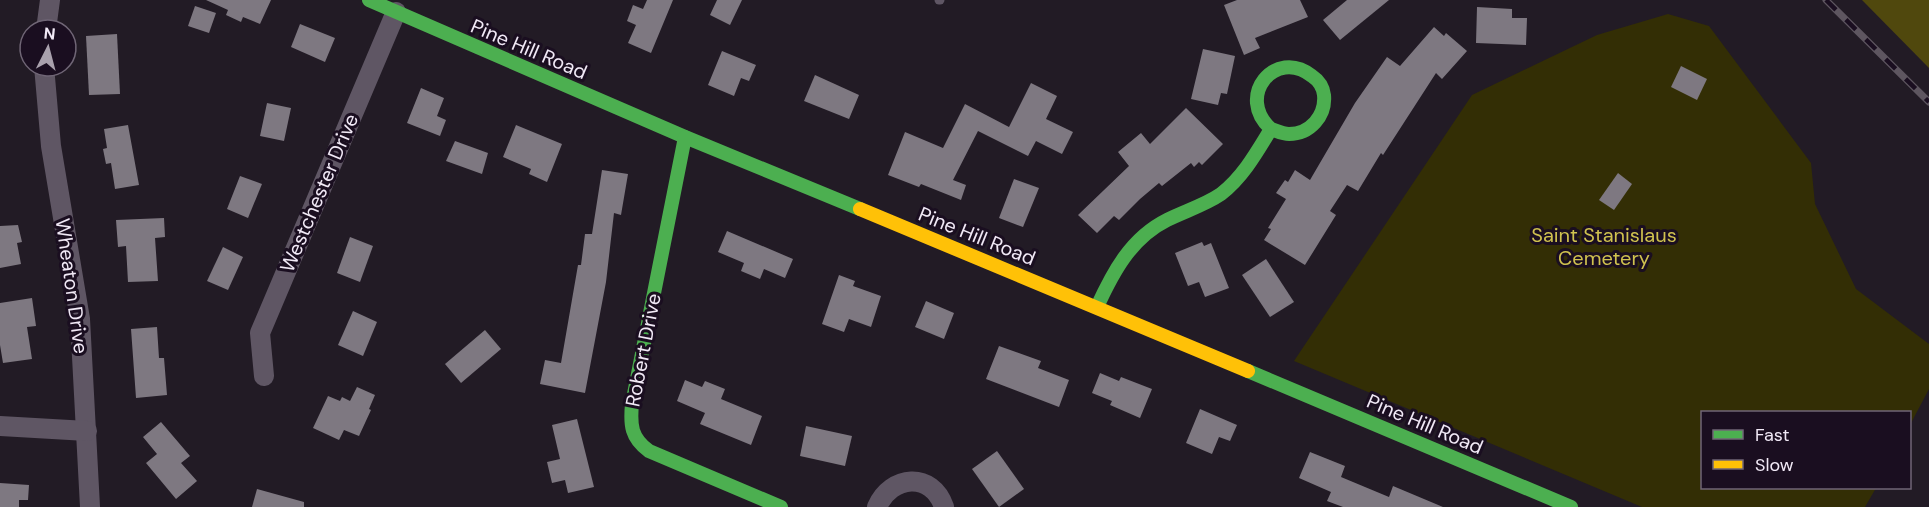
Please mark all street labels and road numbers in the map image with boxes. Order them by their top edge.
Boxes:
street label: Pine Hill Road [467,13,591,85]
street label: Westchester Drive [274,110,364,276]
street label: Pine Hill Road [915,201,1039,271]
street label: Wheaton Drive [50,217,94,355]
street label: Robert Drive [619,291,667,409]
street label: Pine Hill Road [1363,388,1487,460]

